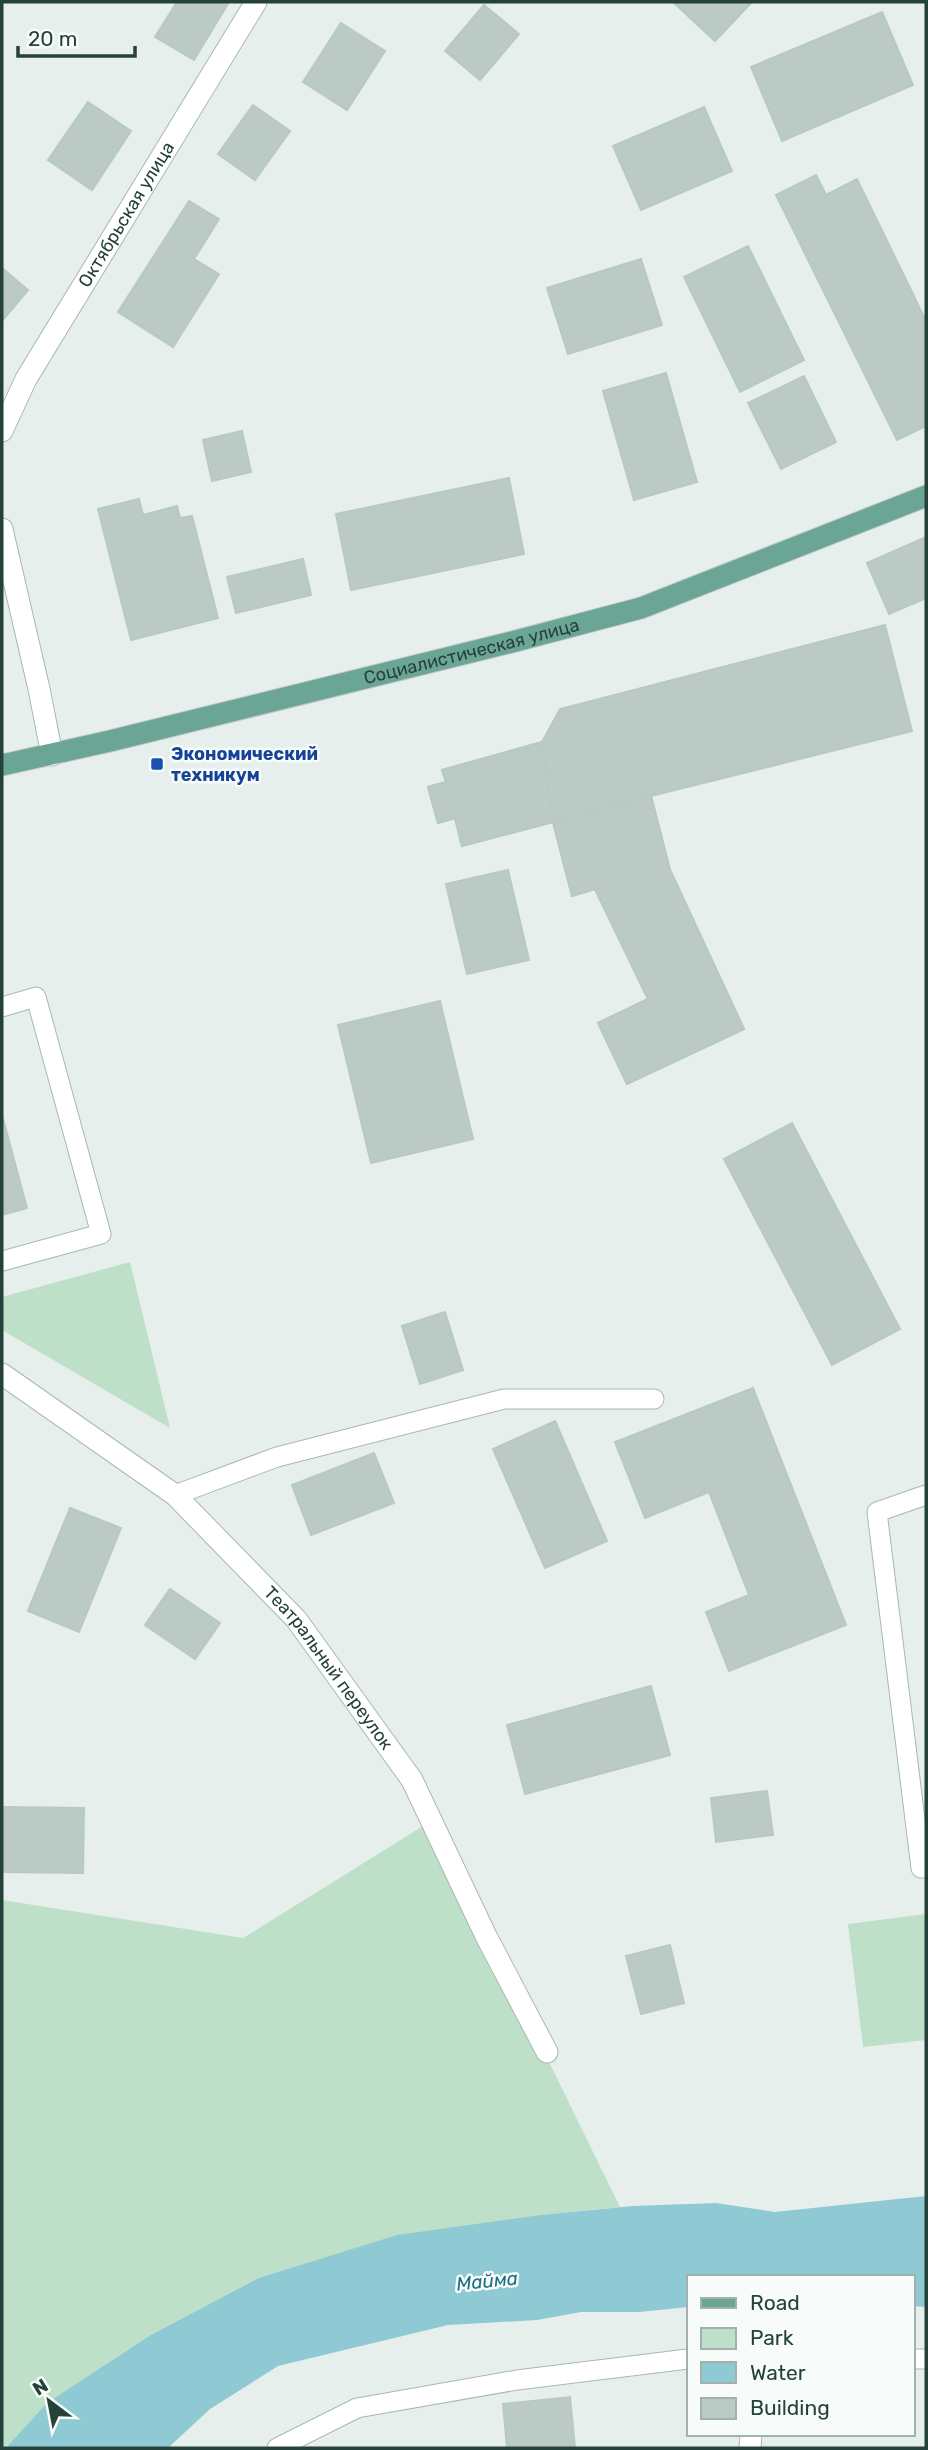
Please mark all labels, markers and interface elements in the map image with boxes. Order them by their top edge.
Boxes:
scale bar [18,14,135,58]
text: 20 m [28,26,77,51]
street label: Октябрьская улица [74,138,179,291]
street label: Социалистическая улица [361,614,582,689]
place label: Экономический техникум [171,743,318,786]
marker: Экономический техникум [149,756,165,772]
street label: Театральный переулок [259,1582,398,1754]
water label: Майма [455,2266,519,2296]
legend [687,2275,914,2436]
text: Road [750,2290,800,2315]
text: Park [750,2325,794,2350]
text: Water [750,2360,806,2385]
north arrow [14,2366,84,2436]
text: N [28,2374,52,2400]
text: Building [750,2395,830,2420]

